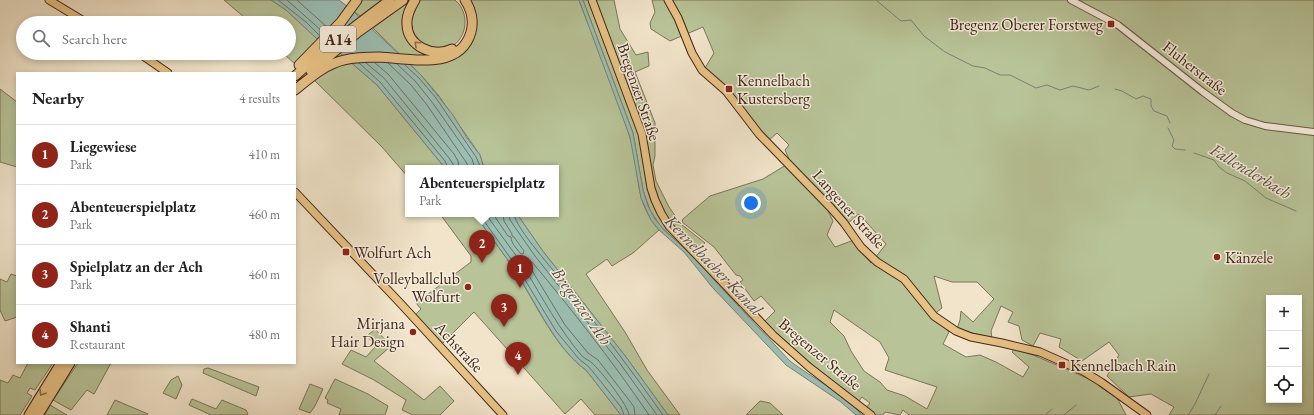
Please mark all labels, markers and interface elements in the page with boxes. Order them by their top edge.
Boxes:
place label: Bregenz Oberer Forstweg [949,14,1104,35]
search box [16,16,296,60]
marker: Bregenz Oberer Forstweg [1106,19,1116,29]
road number: A14 [320,26,356,52]
icon: search [30,27,52,49]
text: Search here [62,29,127,48]
street label: Fluherstraße [1158,36,1232,100]
street label: Bregenzer Straße [612,40,666,144]
one-way arrow [414,41,422,49]
place label: Kennelbach Kustersberg [737,70,811,109]
marker: Kennelbach Kustersberg [724,84,734,94]
text: Nearby [32,87,84,109]
text: 4 results [239,90,280,107]
text: Liegewiese [70,137,137,156]
water label: Fallenderbach [1206,138,1296,204]
text: 1 [42,146,48,163]
text: 410 m [249,146,280,163]
text: Park [70,156,92,173]
popup [405,165,559,217]
street label: Langener Straße [808,165,890,253]
text: Abenteuerspielplatz [419,173,545,192]
text: Park [419,192,441,209]
your location [741,193,761,213]
text: Abenteuerspielplatz [70,197,196,216]
text: 2 [42,206,48,223]
text: 460 m [249,206,280,223]
water label: Kennelbacher Kanal [660,209,768,321]
text: Park [70,216,92,233]
pin: 2 [469,230,495,263]
place label: Wolfurt Ach [354,242,432,263]
marker: Wolfurt Ach [341,247,351,257]
place label: Känzele [1225,247,1273,268]
marker: Känzele [1212,252,1222,262]
pin: 1 [507,255,533,288]
text: Spielplatz an der Ach [70,257,203,276]
water label: Bregenzer Ach [547,262,617,350]
text: 3 [42,266,48,283]
text: 460 m [249,266,280,283]
place label: Volleyballclub Wolfurt [373,268,460,307]
text: Park [70,276,92,293]
marker: Volleyballclub Wolfurt [463,282,473,292]
pin: 3 [491,294,517,327]
map controls [1266,295,1302,403]
button: + [1266,295,1302,331]
place label: Mirjana Hair Design [330,313,406,352]
street label: Bregenzer Straße [774,313,866,395]
street label: Achstraße [429,316,488,377]
text: Shanti [70,317,111,336]
text: 4 [42,326,48,343]
text: 480 m [249,326,280,343]
marker: Mirjana Hair Design [408,327,418,337]
button: − [1266,331,1302,367]
text: Restaurant [70,336,125,353]
pin: 4 [505,342,531,375]
place label: Kennelbach Rain [1070,355,1177,376]
marker: Kennelbach Rain [1057,360,1067,370]
button: locate [1266,367,1302,403]
one-way arrow [39,389,47,396]

